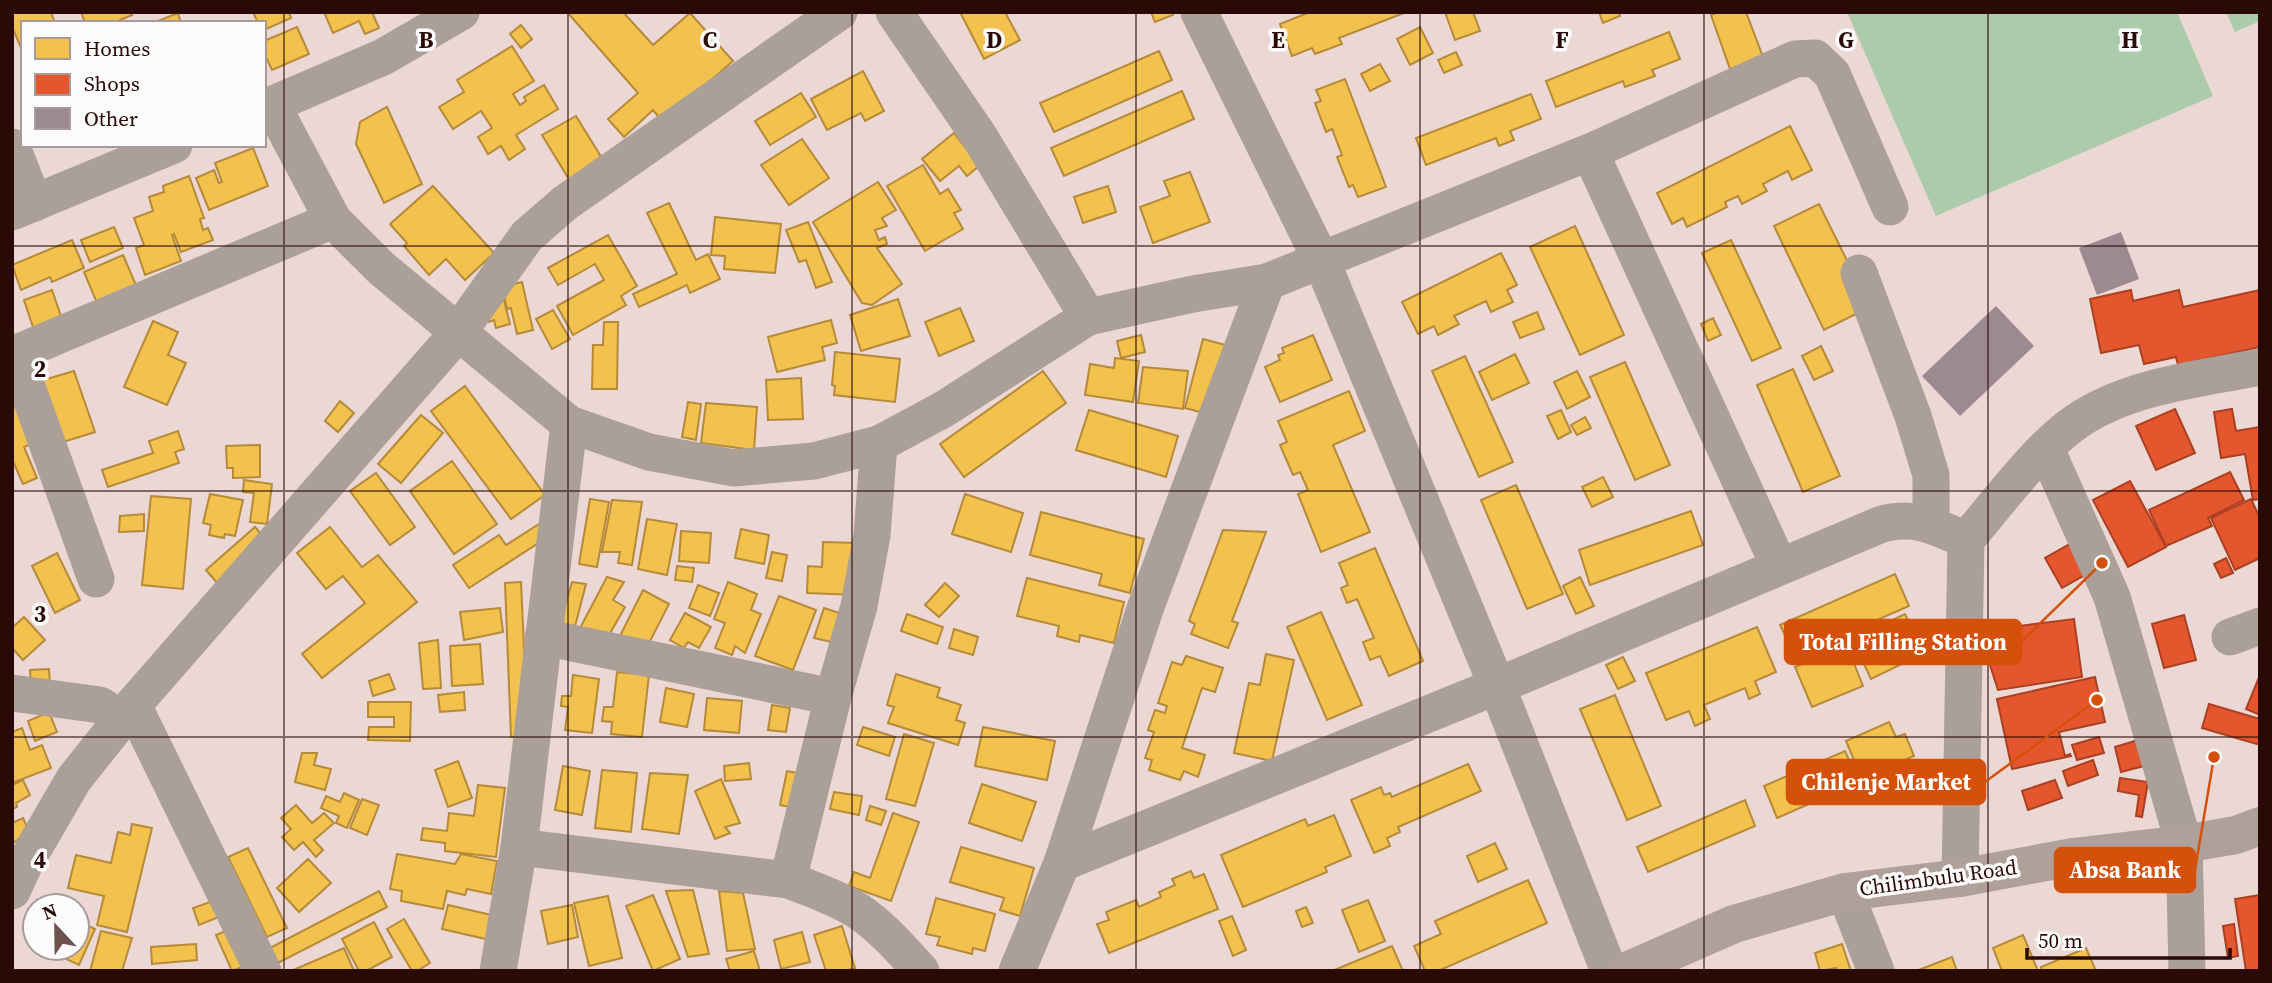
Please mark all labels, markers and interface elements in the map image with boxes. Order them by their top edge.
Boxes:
legend [21,21,266,147]
text: B [419,24,434,56]
text: C [703,24,717,56]
text: D [986,24,1002,56]
text: E [1271,24,1285,56]
text: F [1555,24,1569,56]
text: G [1838,24,1854,56]
text: H [2121,24,2139,56]
text: Homes [84,34,150,63]
text: Shops [84,69,140,98]
text: Other [84,104,138,133]
text: 2 [34,353,46,385]
text: 3 [34,598,46,630]
callout: Total Filling Station [1785,620,2021,664]
text: Total Filling Station [1799,626,2007,658]
callout: Chilenje Market [1787,760,1985,804]
text: Chilenje Market [1801,766,1971,798]
text: 4 [34,844,46,876]
callout: Absa Bank [2055,848,2195,892]
street label: Chilimbulu Road [1857,852,2019,903]
text: Absa Bank [2069,854,2181,886]
north arrow [21,892,91,962]
text: N [38,897,61,926]
scale bar [2027,916,2230,960]
text: 50 m [2038,926,2083,955]

